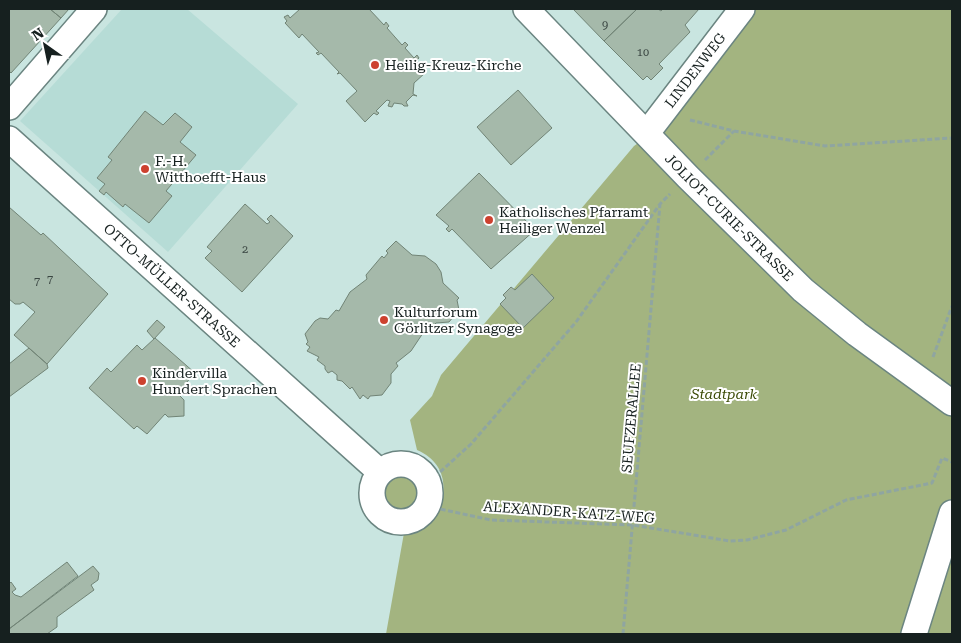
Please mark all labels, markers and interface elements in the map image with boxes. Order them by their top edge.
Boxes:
house number: 9 [602,19,608,32]
north arrow [20,20,70,70]
text: N [29,24,47,44]
street label: LINDENWEG [661,30,729,111]
house number: 10 [637,46,649,59]
place label: Heilig-Kreuz-Kirche [385,57,522,73]
marker: Heilig-Kreuz-Kirche [369,59,381,71]
street label: JOLIOT-CURIE-STRASSE [662,150,797,284]
place label: F.-H. Witthoefft-Haus [155,153,266,185]
marker: F.-H. Witthoefft-Haus [139,163,151,175]
place label: Katholisches Pfarramt Heiliger Wenzel [499,204,648,236]
marker: Katholisches Pfarramt Heiliger Wenzel [483,214,495,226]
street label: OTTO-MÜLLER-STRASSE [101,220,243,351]
house number: 2 [242,243,248,256]
house number: 7 [47,273,53,286]
house number: 7 [34,275,40,288]
place label: Kulturforum Görlitzer Synagoge [394,304,522,336]
marker: Kulturforum Görlitzer Synagoge [378,314,390,326]
street label: SEUFZERALLEE [618,363,644,473]
place label: Kindervilla Hundert Sprachen [152,365,277,397]
marker: Kindervilla Hundert Sprachen [136,375,148,387]
park label: Stadtpark [690,386,757,402]
street label: ALEXANDER-KATZ-WEG [483,498,655,526]

